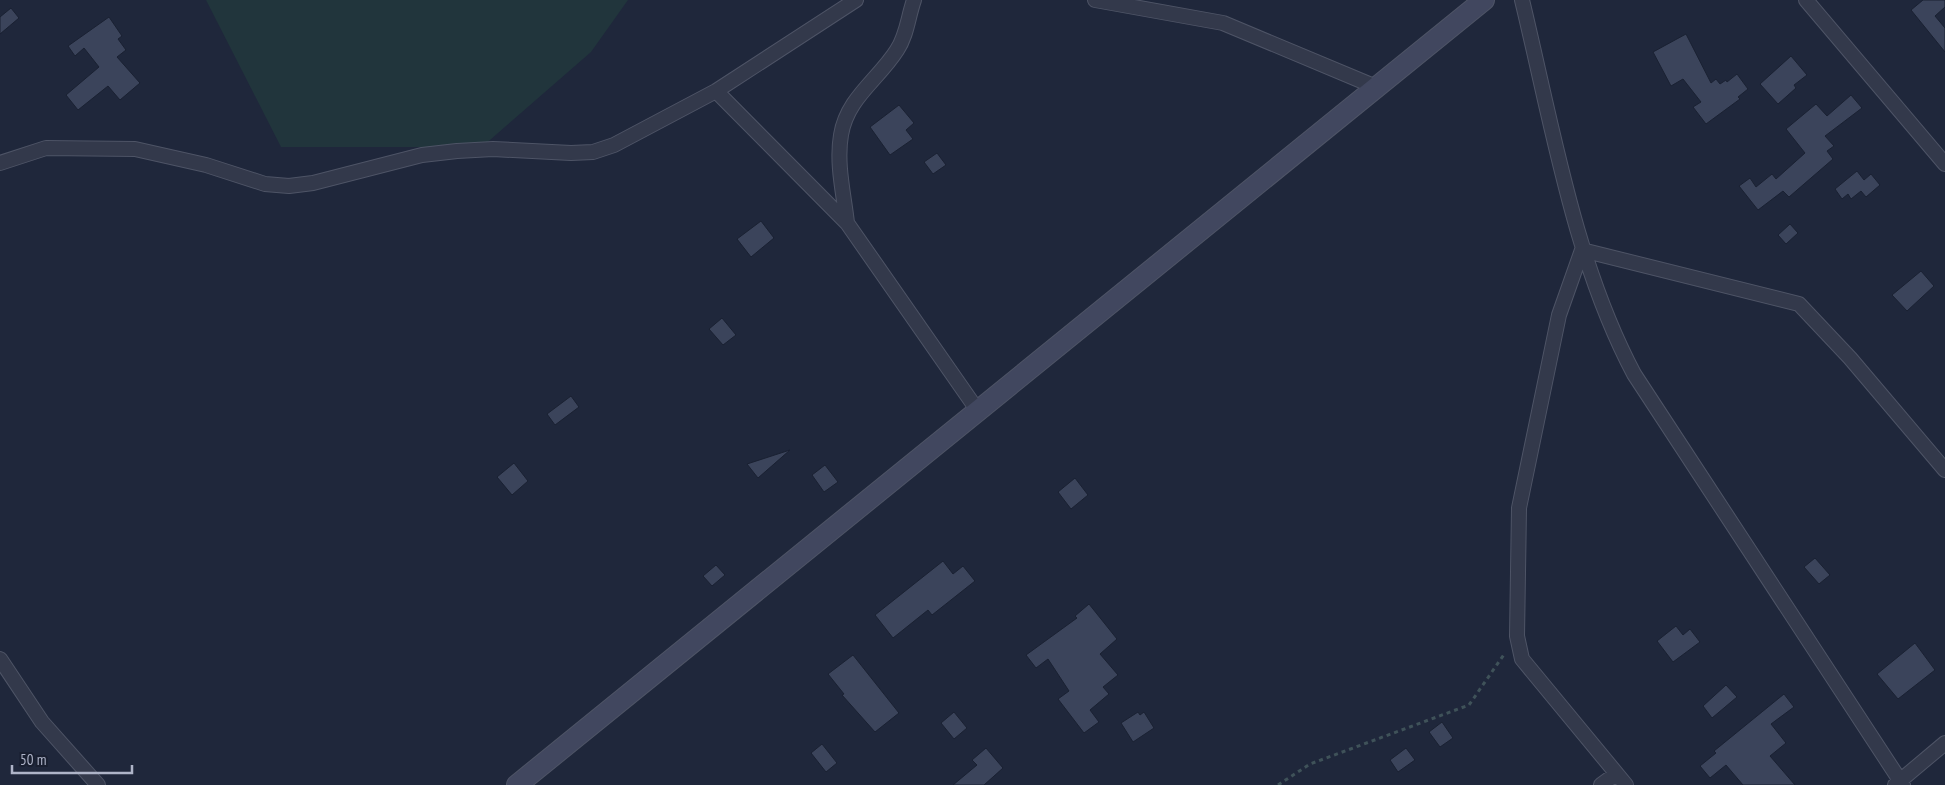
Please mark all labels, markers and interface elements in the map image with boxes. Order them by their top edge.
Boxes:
scale bar [12,742,132,774]
text: 50 m [20,750,46,769]

